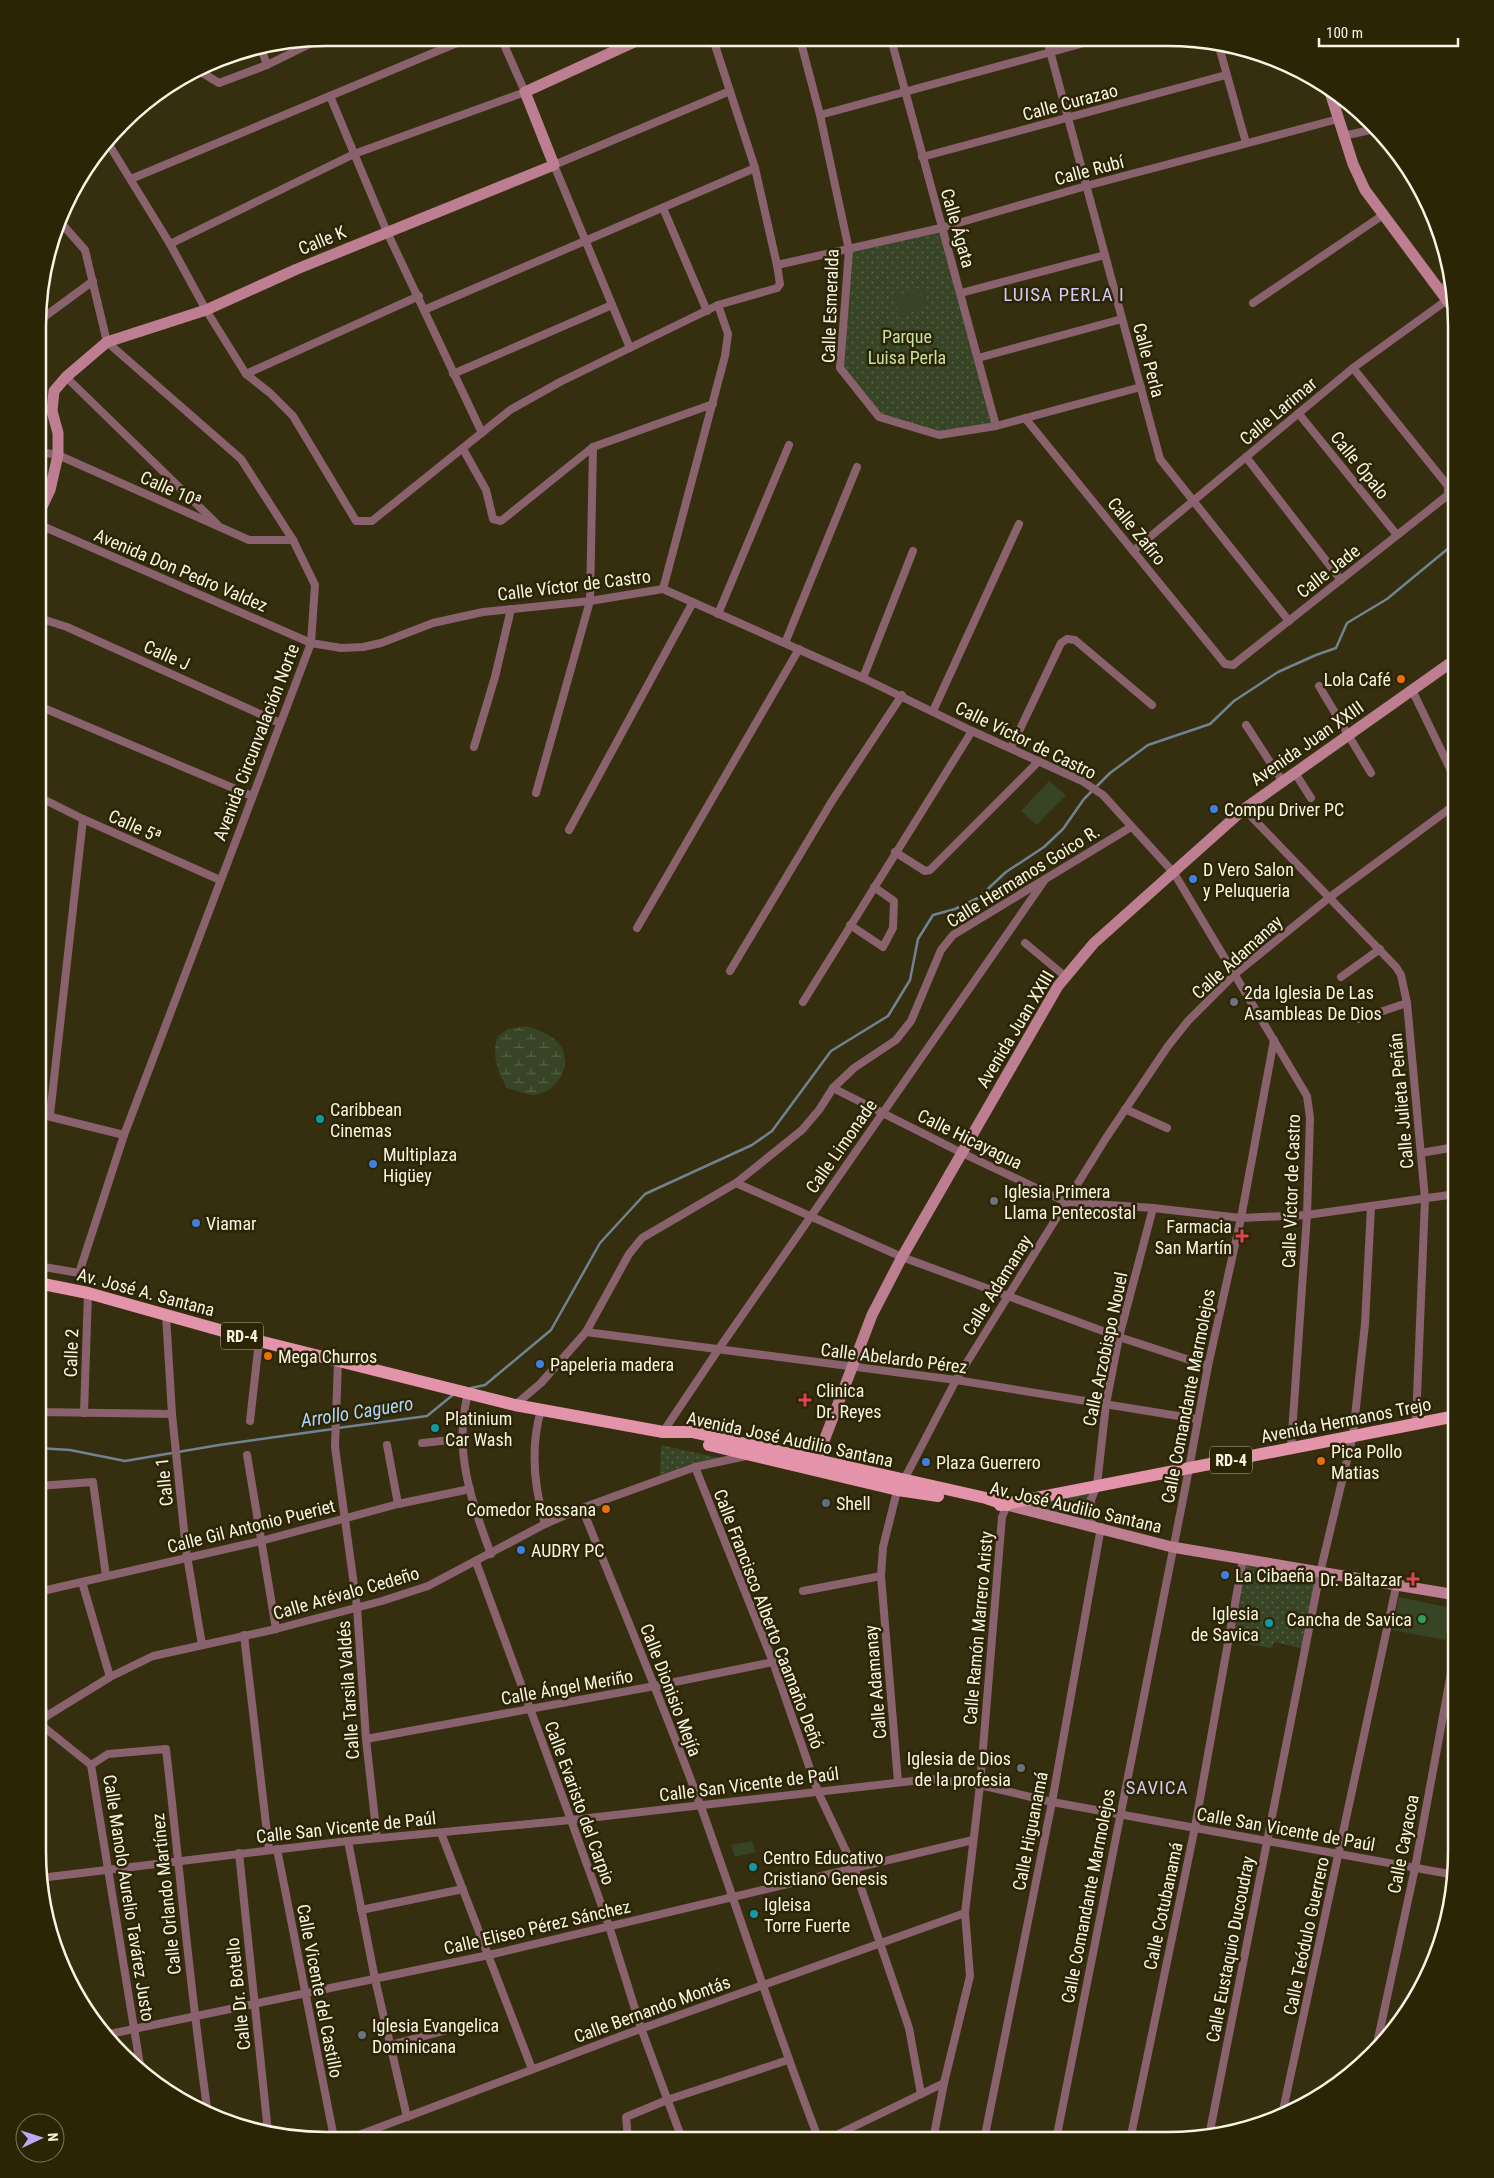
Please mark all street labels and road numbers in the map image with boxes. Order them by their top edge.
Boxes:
street label: Calle Curazao [1020,79,1120,125]
street label: Calle Rubí [1052,150,1127,189]
street label: Calle Ágata [937,186,979,270]
street label: Calle K [295,221,349,259]
street label: Calle Esmeralda [818,249,842,363]
street label: Calle Perla [1129,320,1169,400]
street label: Calle Larimar [1235,372,1321,449]
street label: Calle Ópalo [1326,427,1394,503]
street label: Calle 10ª [137,466,205,512]
street label: Calle Zafiro [1103,493,1171,569]
street label: Avenida Don Pedro Valdez [91,524,271,616]
street label: Calle Jade [1292,540,1364,602]
street label: Calle Víctor de Castro [496,565,652,605]
street label: Calle J [141,636,193,674]
street label: Avenida Circunvalación Norte [209,641,303,843]
street label: Avenida Juan XXIII [1247,696,1367,790]
street label: Calle Víctor de Castro [952,697,1100,783]
street label: Calle 5ª [105,805,165,847]
street label: Calle Hermanos Goico R. [943,820,1103,932]
street label: Calle Adamanay [1187,911,1287,1003]
street label: Avenida Juan XXIII [972,967,1058,1091]
street label: Calle Julieta Peñán [1385,1032,1417,1170]
street label: Calle Limonade [801,1095,881,1197]
street label: Calle Hicayagua [914,1105,1026,1173]
street label: Calle Víctor de Castro [1278,1114,1304,1268]
street label: Calle Adamanay [958,1230,1037,1339]
street label: Av. José A. Santana [75,1264,217,1320]
street label: Calle Arzobispo Nouel [1078,1270,1132,1428]
street label: Calle Comandante Marmolejos [1157,1287,1219,1505]
road number: RD-4 [221,1322,263,1350]
street label: Calle 2 [60,1328,82,1378]
street label: Calle Abelardo Pérez [820,1339,969,1377]
street label: Avenida Hermanos Trejo [1259,1393,1433,1447]
street label: Avenida José Audilio Santana [685,1407,895,1471]
road number: RD-4 [1210,1446,1252,1474]
street label: Calle 1 [151,1457,177,1507]
street label: Av. José Audilio Santana [988,1477,1164,1537]
street label: Calle Francisco Alberto Caamaño Deñó [710,1486,828,1752]
street label: Calle Gil Antonio Pueriet [165,1495,337,1557]
street label: Calle Ramón Marrero Aristy [959,1530,997,1726]
street label: Calle Arévalo Cedeño [271,1562,421,1624]
street label: Calle Tarsila Valdés [333,1620,363,1760]
street label: Calle Dionisio Mejía [636,1621,706,1759]
street label: Calle Adamanay [860,1624,890,1740]
street label: Calle Ángel Meriño [499,1665,635,1709]
street label: Calle Evaristo del Carpio [541,1718,619,1888]
street label: Calle San Vicente de Paúl [658,1763,840,1805]
street label: Calle Higuanamá [1008,1770,1052,1892]
street label: Calle Manolo Aurelio Tavárez Justo [99,1773,159,2023]
street label: Calle Comandante Marmolejos [1057,1787,1119,2005]
street label: Calle Cayacoa [1383,1793,1423,1895]
street label: Calle San Vicente de Paúl [1195,1803,1377,1855]
street label: Calle San Vicente de Paúl [255,1807,437,1847]
street label: Calle Orlando Martínez [147,1812,185,1976]
street label: Calle Cotubanamá [1139,1840,1187,1972]
street label: Calle Eustaquio Ducoudray [1202,1854,1258,2044]
street label: Calle Teódulo Guerrero [1279,1855,1333,2017]
street label: Calle Eliseo Pérez Sánchez [442,1895,632,1959]
street label: Calle Vicente del Castillo [293,1902,347,2080]
street label: Calle Dr. Botello [222,1937,254,2051]
street label: Calle Bernando Montás [571,1971,733,2047]

